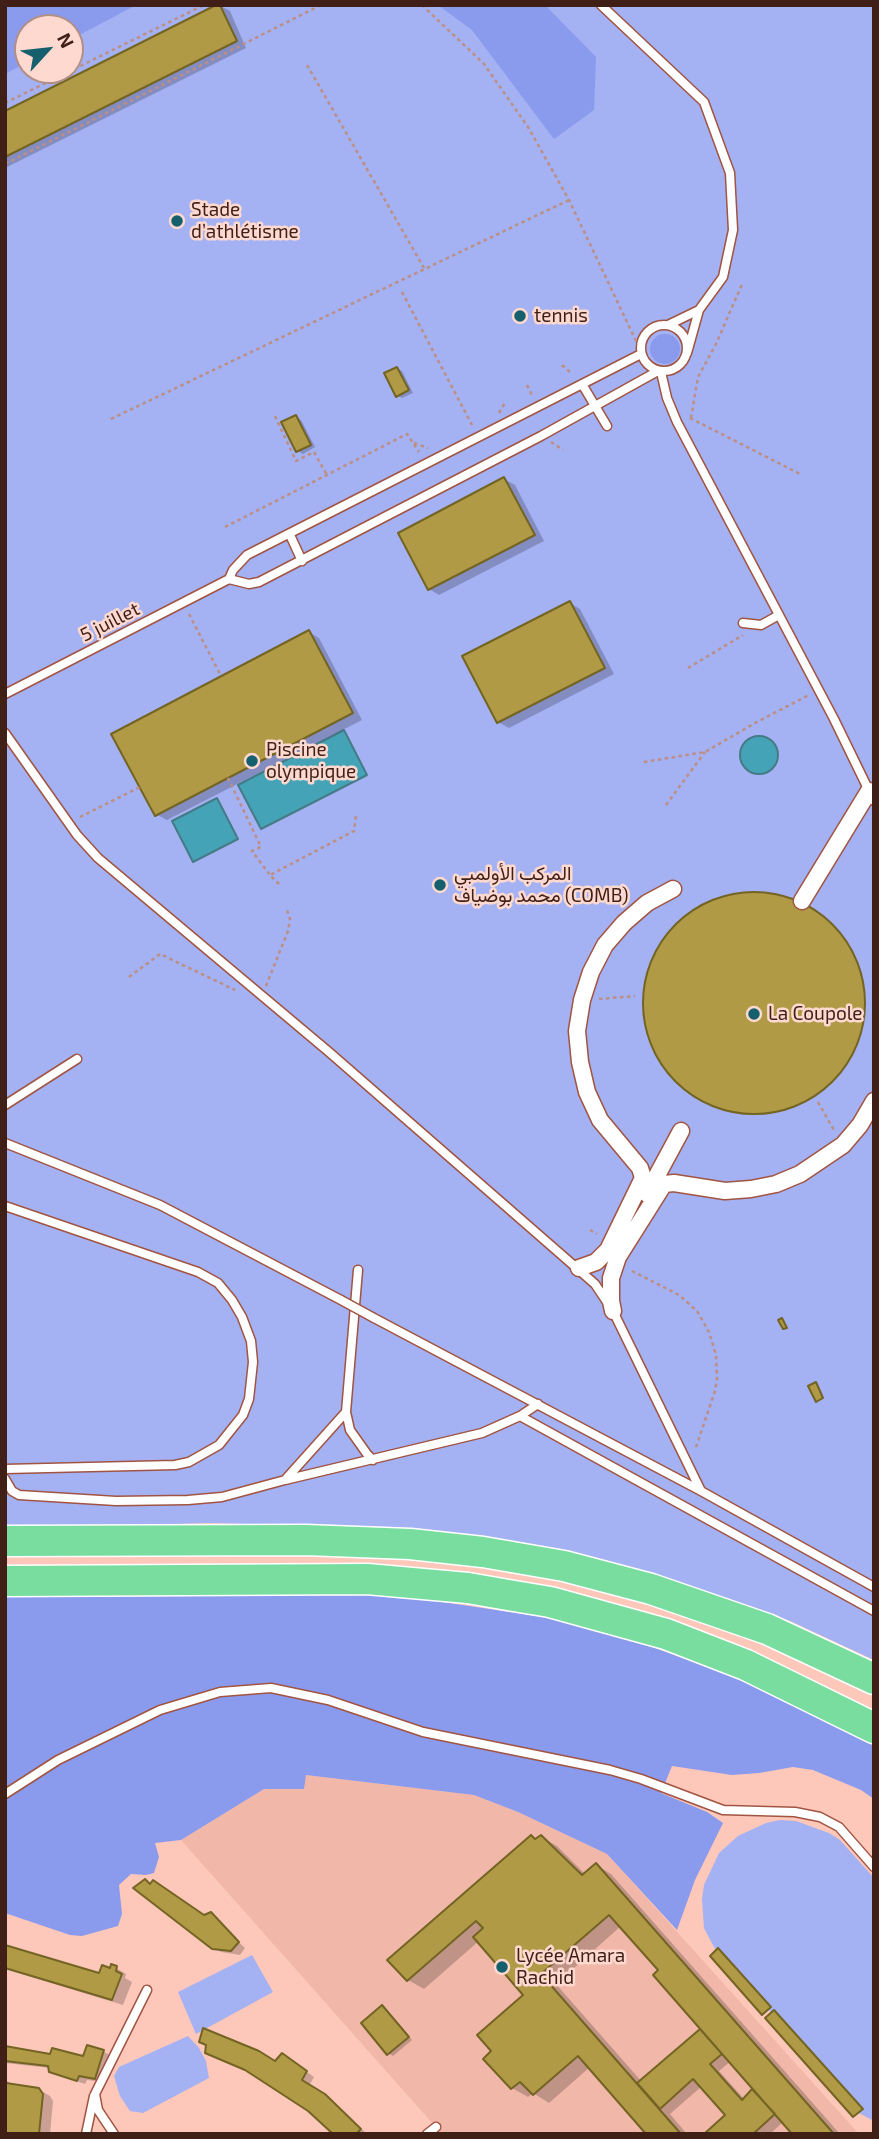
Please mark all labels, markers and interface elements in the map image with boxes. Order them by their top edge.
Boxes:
north arrow [14,14,84,84]
text: N [53,29,80,51]
place label: Stade d’athlétisme [191,199,299,243]
marker: Stade d’athlétisme [169,213,185,229]
place label: tennis [534,305,588,327]
marker: tennis [512,308,528,324]
street label: 5 juillet [77,597,143,647]
place label: Piscine olympique [266,739,356,783]
marker: Piscine olympique [244,753,260,769]
place label: المركب الأولمبي محمد بوضياف (COMB) [454,863,629,907]
marker: المركب الأولمبي محمد بوضياف (COMB) [432,877,448,893]
place label: La Coupole [768,1003,863,1025]
marker: La Coupole [746,1006,762,1022]
place label: Lycée Amara Rachid [516,1945,625,1989]
marker: Lycée Amara Rachid [494,1959,510,1975]

